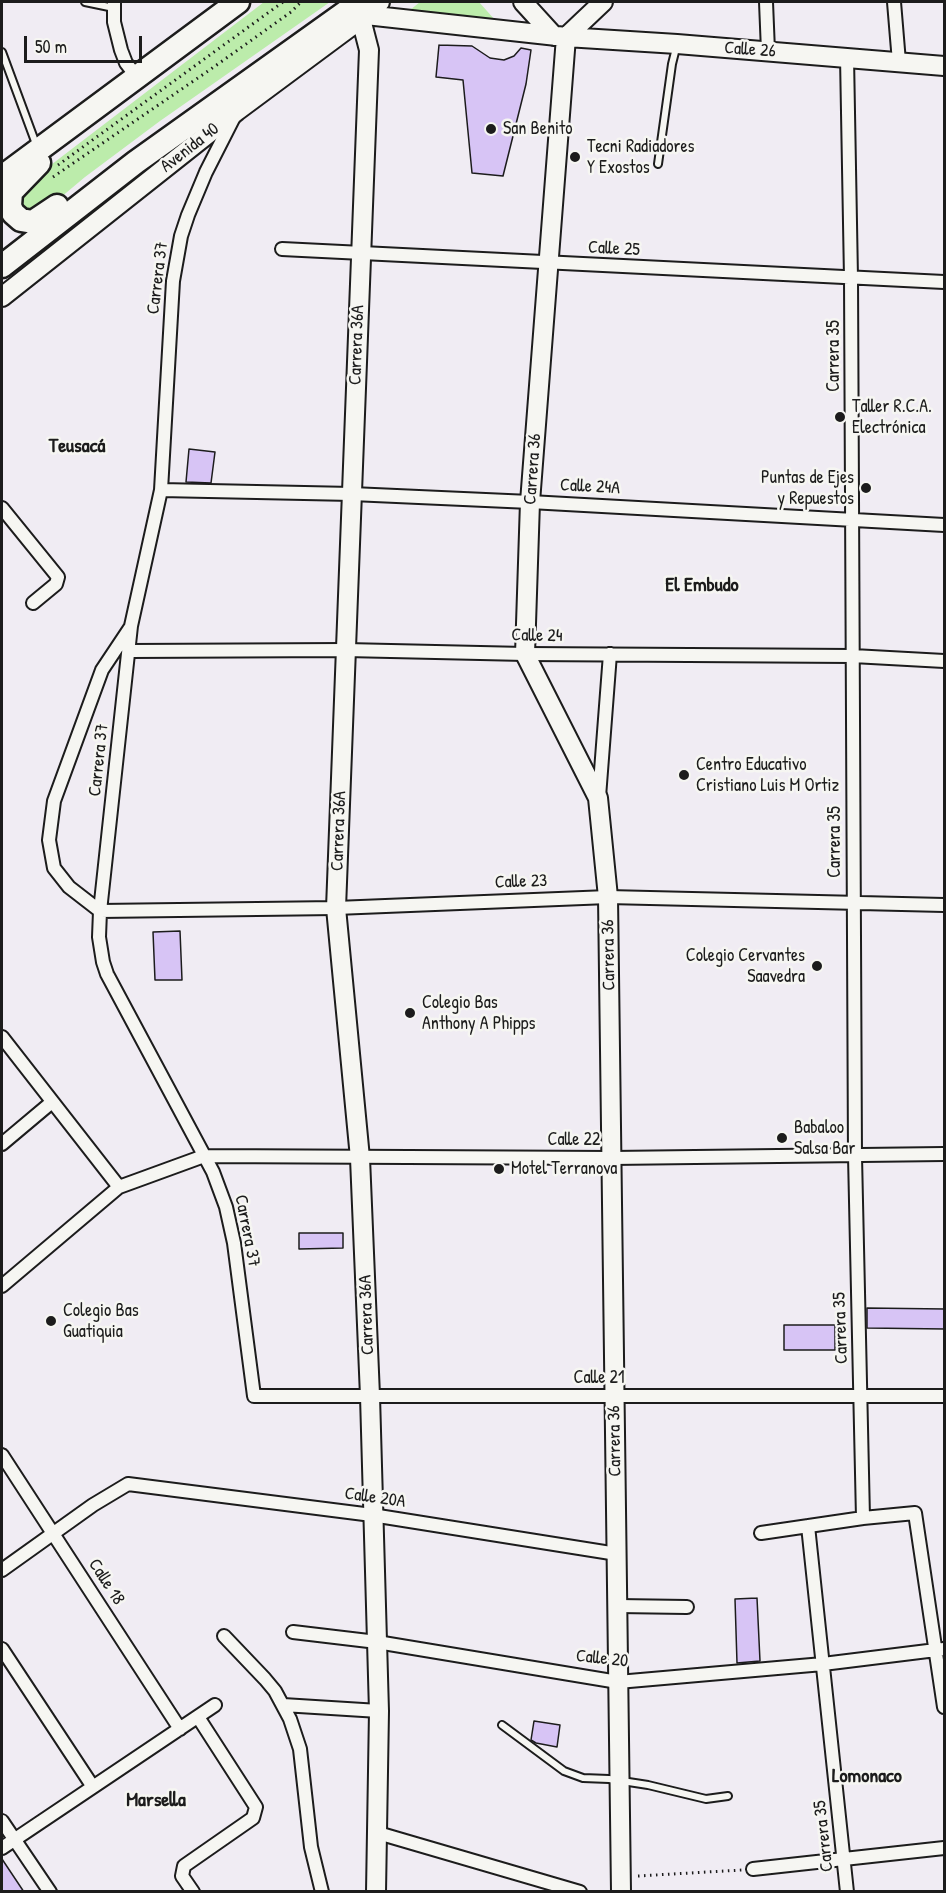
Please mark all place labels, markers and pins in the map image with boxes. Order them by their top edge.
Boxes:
place label: San Benito [503,118,572,140]
marker: San Benito [484,122,498,136]
place label: Tecni Radiadores Y Exostos [587,136,695,178]
marker: Tecni Radiadores Y Exostos [568,150,582,164]
place label: Taller R.C.A. Electrónica [852,396,932,438]
marker: Taller R.C.A. Electrónica [833,410,847,424]
place label: Puntas de Ejes y Repuestos [761,467,854,510]
marker: Puntas de Ejes y Repuestos [859,481,873,495]
place label: Centro Educativo Cristiano Luis M Ortiz [696,754,839,796]
marker: Centro Educativo Cristiano Luis M Ortiz [677,768,691,782]
place label: Colegio Cervantes Saavedra [686,945,805,988]
marker: Colegio Cervantes Saavedra [810,959,824,973]
place label: Colegio Bas Anthony A Phipps [422,992,535,1034]
marker: Colegio Bas Anthony A Phipps [403,1006,417,1020]
place label: Babaloo Salsa Bar [794,1117,855,1160]
marker: Babaloo Salsa Bar [775,1131,789,1145]
place label: Motel Terranova [511,1158,617,1180]
marker: Motel Terranova [492,1162,506,1176]
place label: Colegio Bas Guatiquia [63,1300,139,1342]
marker: Colegio Bas Guatiquia [44,1314,58,1328]

